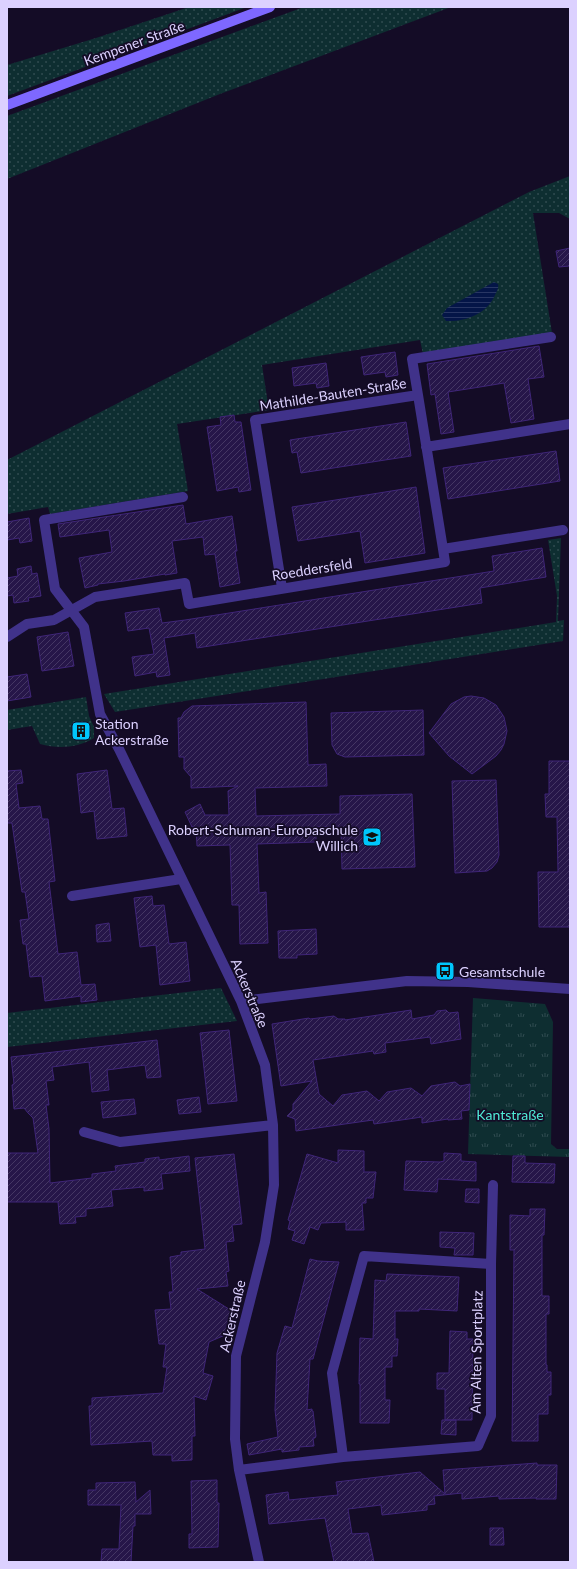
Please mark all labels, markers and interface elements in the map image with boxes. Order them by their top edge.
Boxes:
street label: Kempener Straße [81,17,187,69]
street label: Mathilde-Bauten-Straße [258,374,408,414]
street label: Roeddersfeld [271,554,353,584]
place label: Station Ackerstraße [95,715,169,748]
building icon: Station Ackerstraße [70,720,92,742]
place label: Robert-Schuman-Europaschule Willich [168,821,358,854]
school or university icon: Robert-Schuman-Europaschule Willich [361,826,383,848]
street label: Ackerstraße [228,956,272,1030]
bus stop icon: Gesamtschule [434,960,456,982]
place label: Gesamtschule [459,963,545,980]
park label: Kantstraße [476,1106,544,1123]
street label: Ackerstraße [215,1278,249,1354]
street label: Am Alten Sportplatz [466,1290,486,1414]

